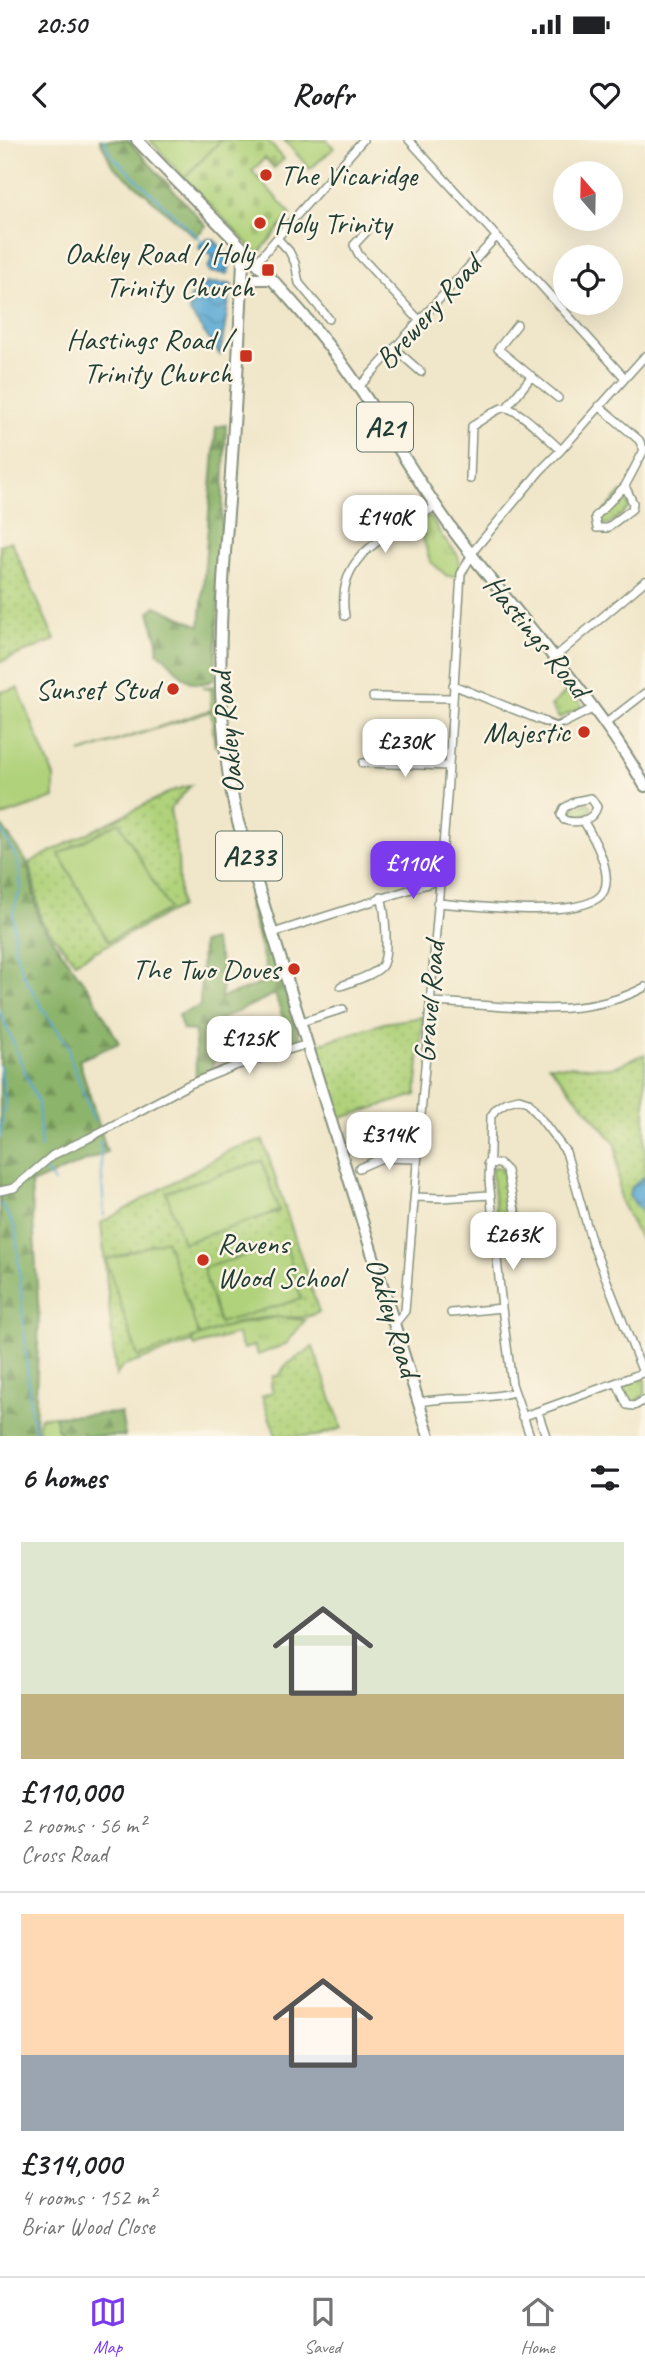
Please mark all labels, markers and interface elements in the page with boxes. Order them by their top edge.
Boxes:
text: 20:50 [35,8,87,41]
text: Roofr [292,74,353,115]
icon: back [21,76,59,114]
icon: heart [586,76,624,114]
place label: The Vicaridge [280,156,419,194]
north arrow [553,161,623,231]
map controls [553,161,623,315]
marker: The Vicaridge [258,167,274,183]
place label: Holy Trinity [274,204,394,242]
marker: Holy Trinity [252,215,268,231]
place label: Oakley Road / Holy Trinity Church [64,234,256,306]
street label: Brewery Road [367,244,492,377]
button: locate [553,245,623,315]
marker: Oakley Road / Holy Trinity Church [260,262,276,278]
place label: Hastings Road / Trinity Church [66,320,238,392]
marker: Hastings Road / Trinity Church [238,348,254,364]
road number: A21 [357,402,413,452]
pin: £140K [336,496,434,555]
text: £140K [358,503,412,532]
street label: Hastings Road [475,566,601,709]
street label: Oakley Road [201,666,252,796]
place label: Sunset Stud [35,670,163,708]
marker: Sunset Stud [165,681,181,697]
place label: Majestic [483,713,571,751]
pin: £230K [356,720,454,779]
marker: Majestic [576,724,592,740]
text: £230K [378,727,432,756]
road number: A233 [216,832,282,880]
pin: £110K [364,842,462,901]
text: £110K [386,849,440,878]
street label: Gravel Road [405,936,454,1064]
place label: The Two Doves [132,950,283,988]
marker: The Two Doves [286,961,302,977]
pin: £125K [200,1016,298,1076]
text: £125K [223,1024,275,1053]
pin: £314K [340,1112,438,1172]
text: £314K [362,1120,416,1149]
pin: £263K [464,1212,562,1272]
text: £263K [486,1220,540,1249]
place label: Ravens Wood School [217,1224,349,1296]
marker: Ravens Wood School [195,1252,211,1268]
street label: Oakley Road [357,1253,430,1385]
text: 6 homes [21,1459,106,1497]
icon: filters [586,1459,624,1497]
icon: home [260,1588,386,1714]
text: £110,000 [21,1773,121,1811]
text: 2 rooms · 56 m² [21,1811,145,1840]
text: Cross Road [21,1840,108,1869]
icon: home [260,1960,386,2086]
text: £314,000 [21,2145,121,2183]
text: 4 rooms · 152 m² [21,2183,156,2212]
text: Briar Wood Close [21,2212,155,2241]
tab: Map [89,2293,127,2359]
tab: Saved [304,2293,342,2359]
tab: Home [519,2293,557,2359]

